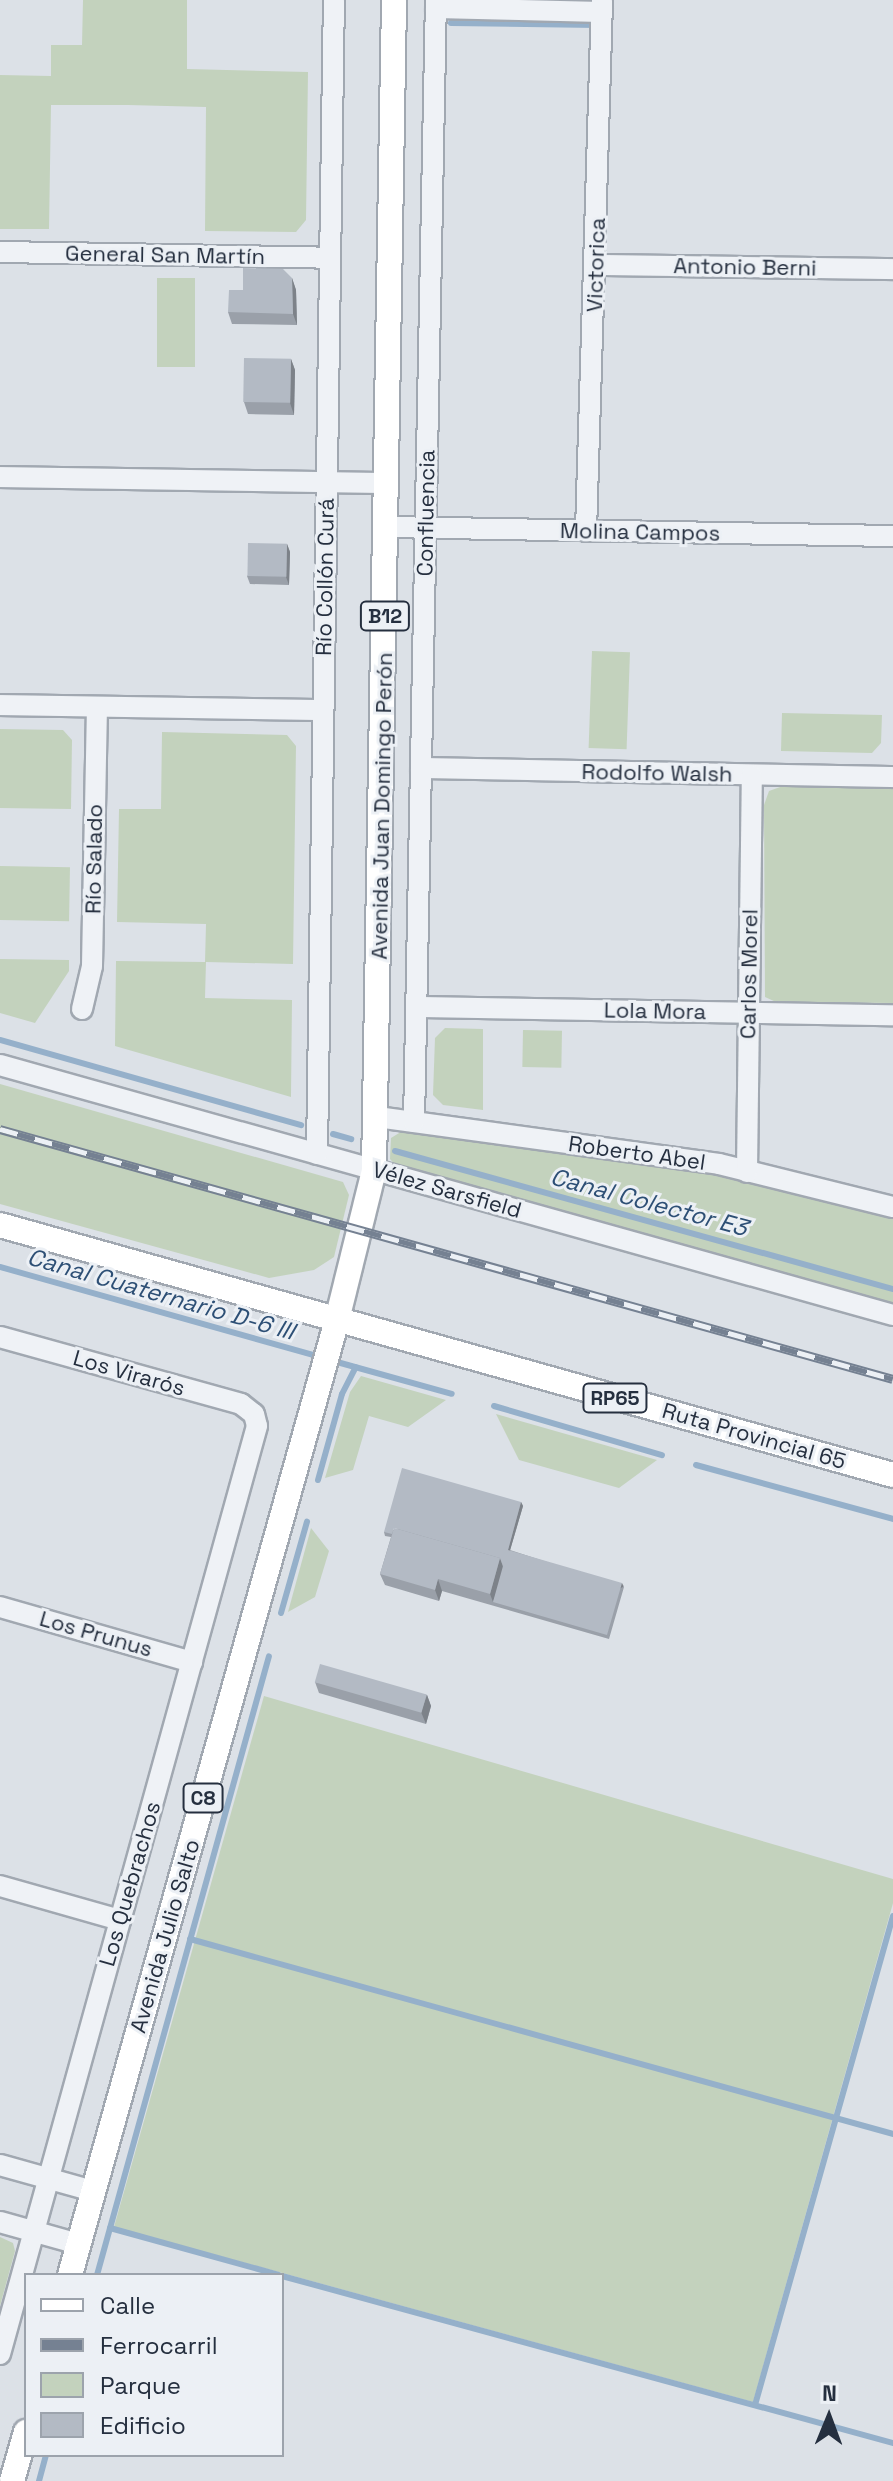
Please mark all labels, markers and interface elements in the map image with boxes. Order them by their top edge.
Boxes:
street label: Victorica [581,217,611,313]
street label: General San Martín [65,240,265,270]
street label: Antonio Berni [673,253,817,281]
street label: Confluencia [412,449,440,577]
street label: Río Collón Curá [310,498,340,656]
street label: Molina Campos [560,517,720,547]
road number: B12 [359,600,411,632]
street label: Avenida Juan Domingo Perón [366,652,398,960]
street label: Rodolfo Walsh [581,758,733,788]
street label: Río Salado [80,804,108,914]
street label: Carlos Morel [735,909,763,1039]
street label: Lola Mora [604,997,706,1025]
street label: Roberto Abel [567,1130,707,1176]
street label: Vélez Sarsfield [369,1156,525,1224]
water label: Canal Colector E3 [547,1162,751,1242]
water label: Canal Cuaternario D-6 III [24,1242,298,1346]
street label: Los Virarós [70,1344,188,1402]
road number: RP65 [581,1382,649,1414]
street label: Ruta Provincial 65 [659,1397,849,1475]
street label: Los Prunus [37,1605,155,1663]
road number: C8 [181,1782,225,1814]
street label: Los Quebrachos [94,1799,166,1969]
street label: Avenida Julio Salto [125,1836,205,2036]
legend [24,2273,284,2457]
text: Calle [100,2290,155,2321]
text: Ferrocarril [100,2330,218,2361]
text: Parque [100,2370,181,2401]
north arrow [789,2377,869,2457]
text: N [822,2379,837,2407]
text: Edificio [100,2410,186,2441]

